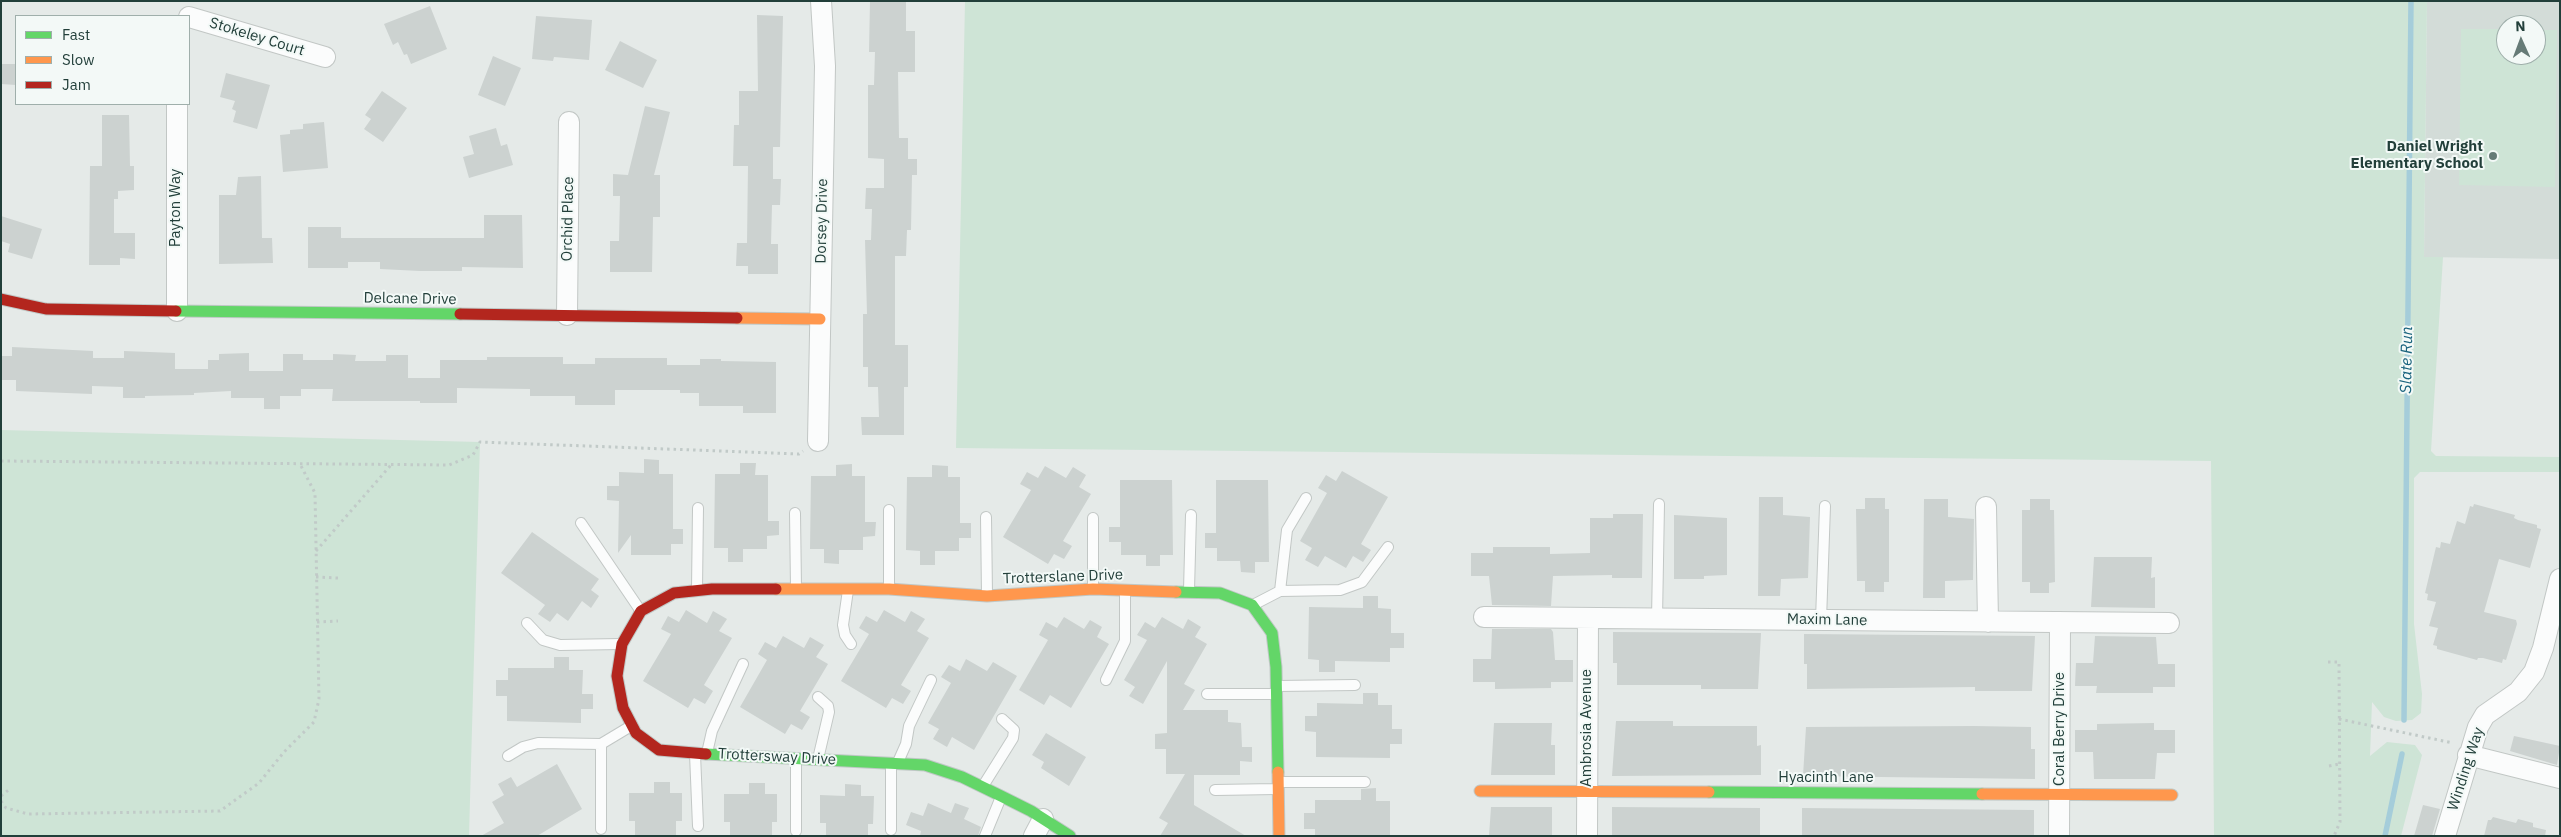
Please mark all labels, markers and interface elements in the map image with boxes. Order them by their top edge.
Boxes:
street label: Stokeley Court [207,14,307,60]
legend [15,15,190,105]
north arrow [2496,15,2546,65]
text: N [2515,17,2526,35]
text: Fast [62,25,90,44]
text: Slow [62,50,95,69]
text: Jam [62,75,91,94]
place label: Daniel Wright Elementary School [2351,138,2483,173]
marker: Daniel Wright Elementary School [2487,150,2499,162]
street label: Payton Way [167,169,185,247]
street label: Orchid Place [558,176,578,262]
street label: Dorsey Drive [812,178,832,264]
street label: Delcane Drive [363,289,457,309]
water label: Slate Run [2397,326,2417,394]
street label: Trotterslane Drive [1003,566,1123,588]
street label: Maxim Lane [1787,610,1867,630]
street label: Ambrosia Avenue [1578,669,1596,787]
street label: Coral Berry Drive [2051,672,2069,786]
street label: Winding Way [2444,725,2488,813]
street label: Trottersway Drive [718,745,836,769]
street label: Hyacinth Lane [1778,769,1874,787]

